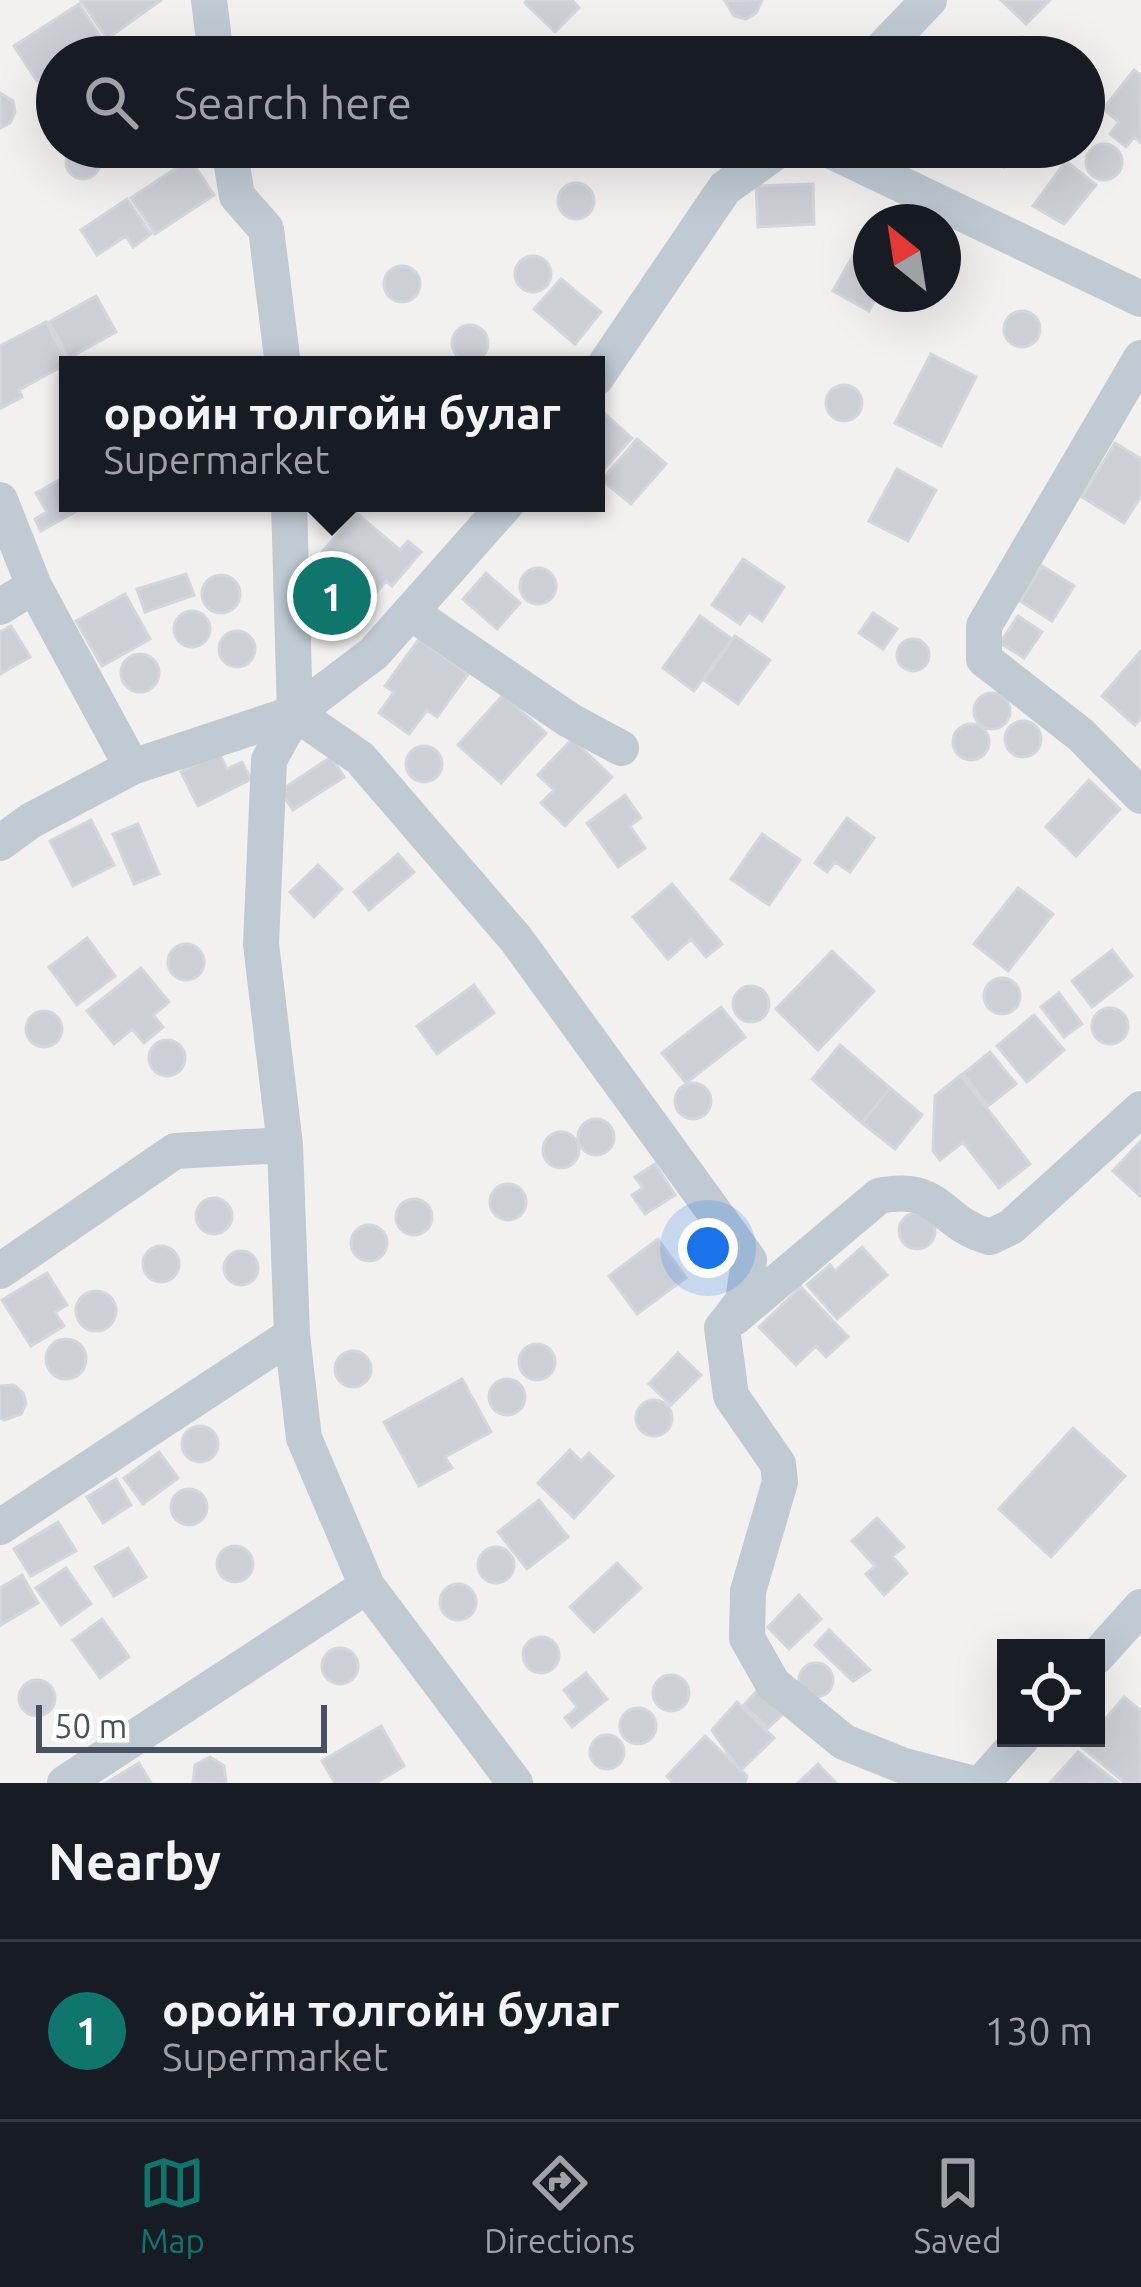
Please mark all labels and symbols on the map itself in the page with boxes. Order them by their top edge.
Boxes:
north arrow [853,204,961,312]
pin: 1 [293,551,371,641]
your location [678,1218,738,1278]
scale bar [36,1699,327,1752]

